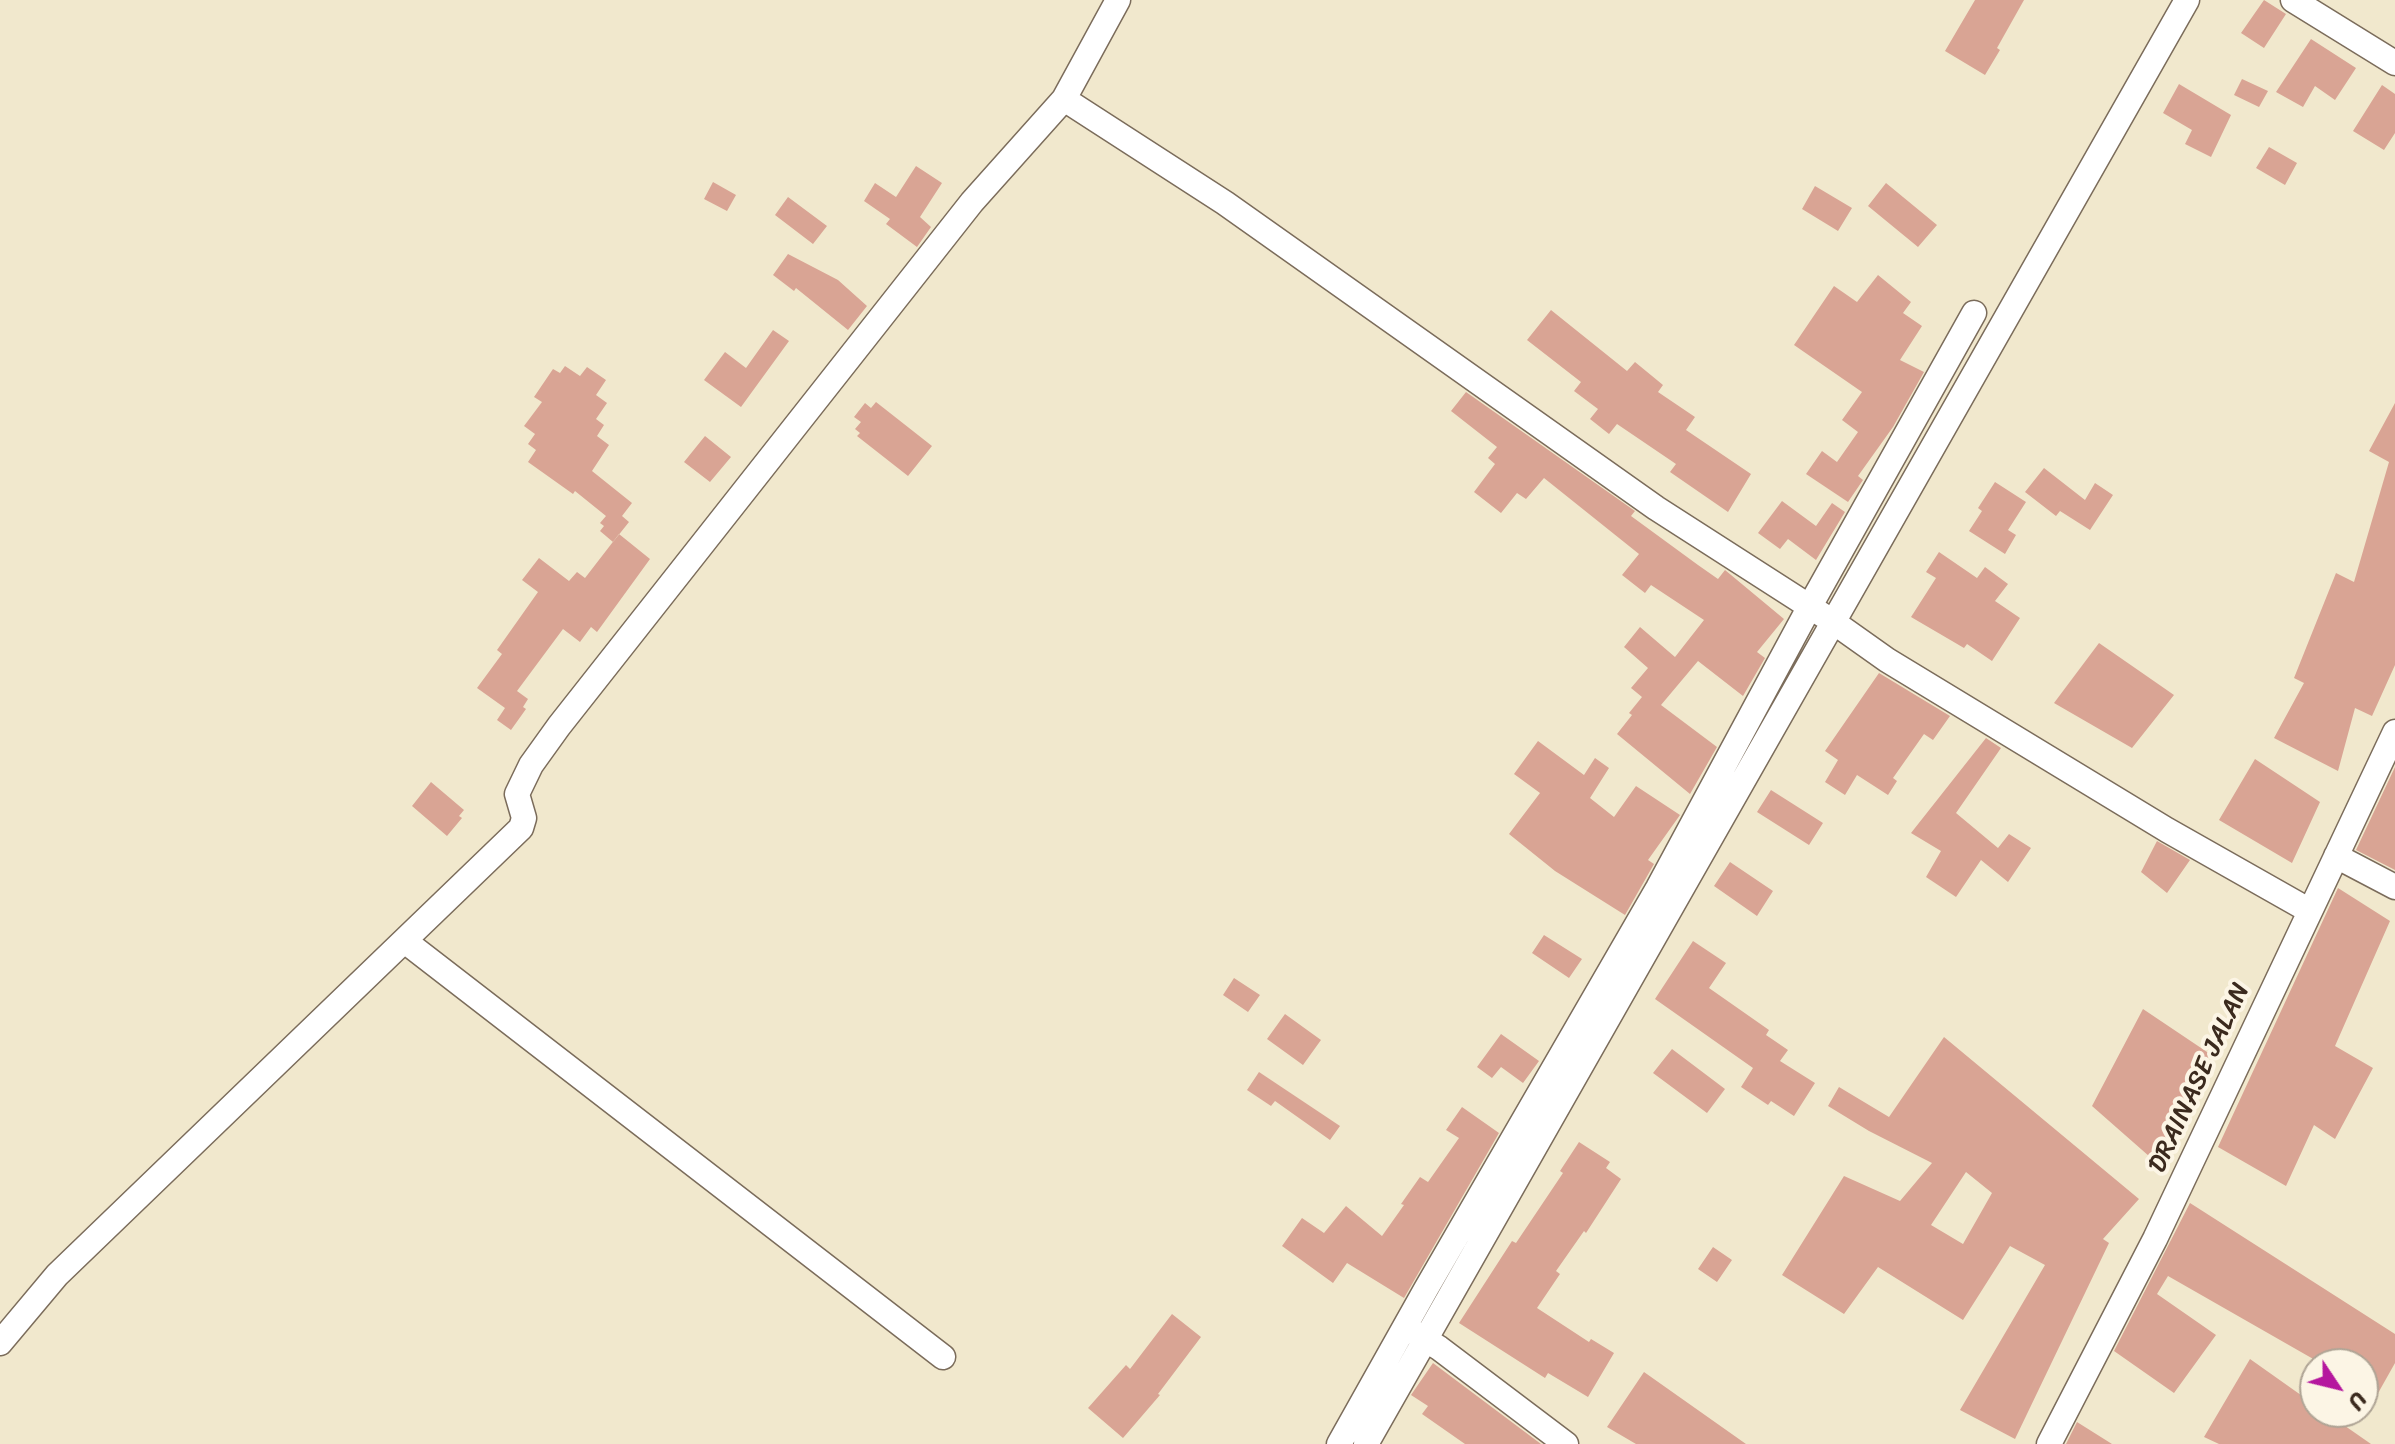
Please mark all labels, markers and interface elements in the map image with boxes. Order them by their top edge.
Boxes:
street label: DRAINASE JALAN [2142,978,2258,1178]
north arrow [2299,1348,2379,1428]
text: U [2337,1384,2378,1418]

